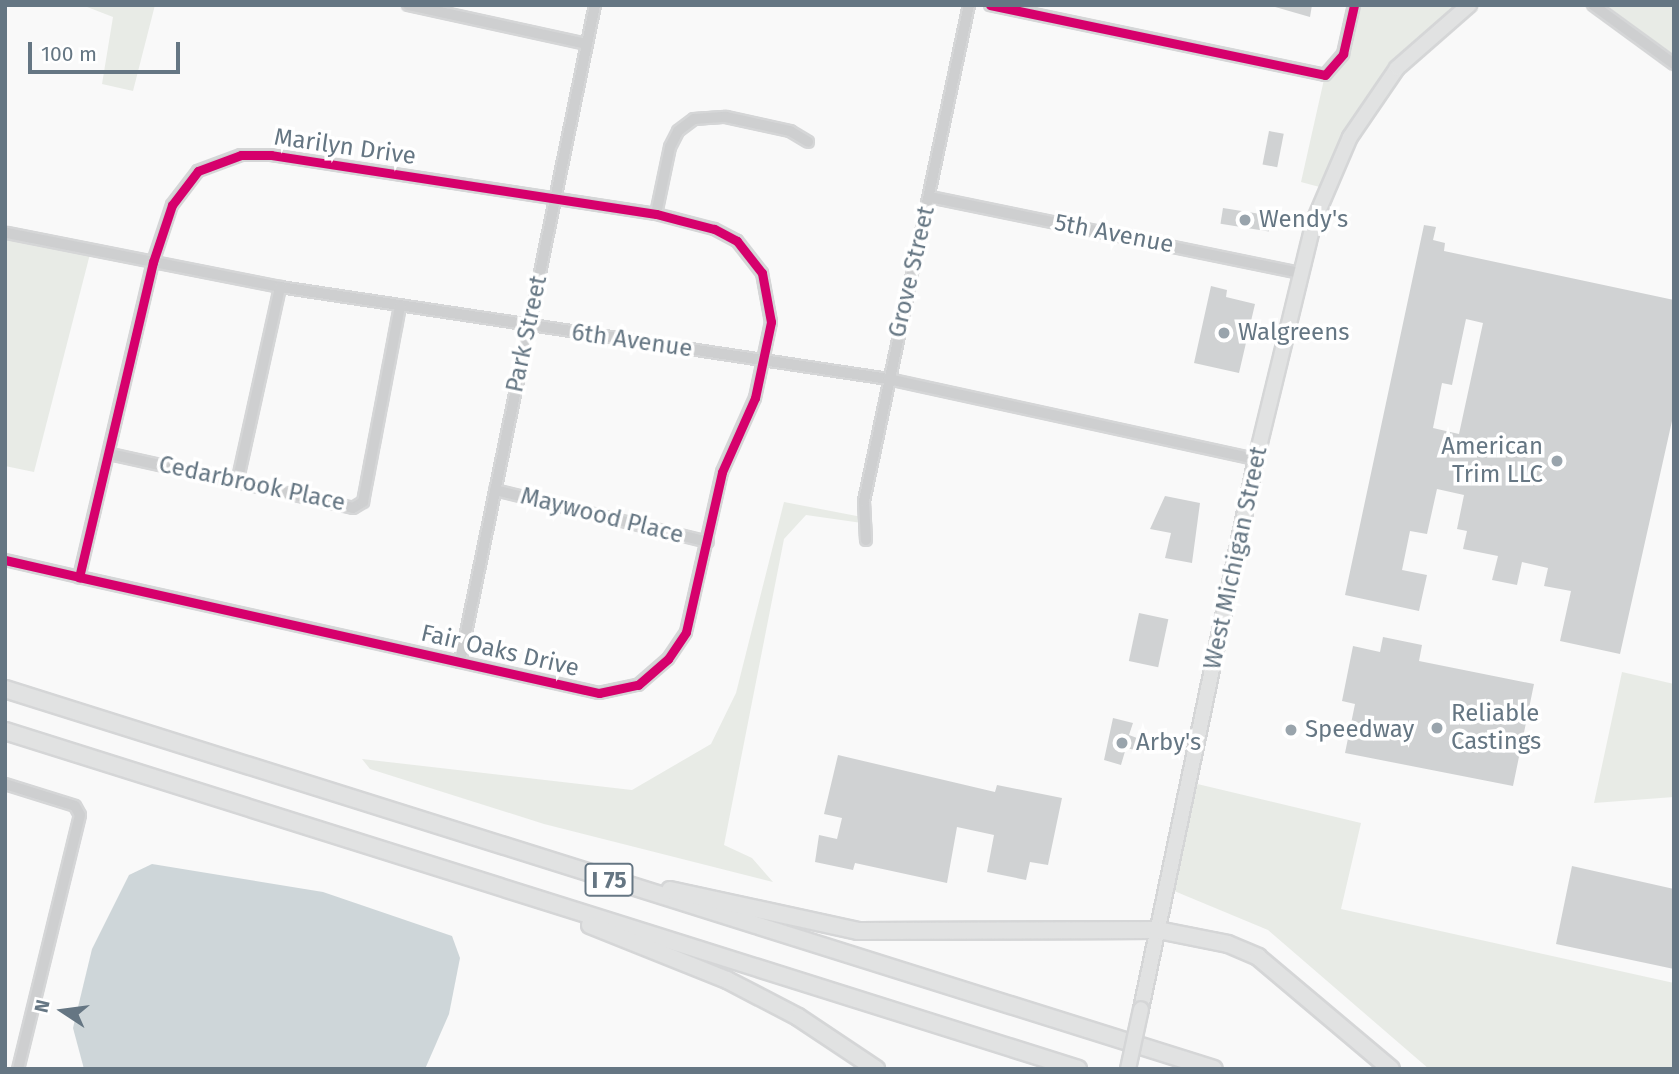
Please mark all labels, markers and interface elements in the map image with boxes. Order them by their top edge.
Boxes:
scale bar [32,28,184,72]
text: 100 m [41,41,97,67]
street label: Marilyn Drive [272,123,418,171]
street label: Grove Street [883,204,941,340]
place label: Wendy's [1259,206,1348,234]
street label: 5th Avenue [1052,208,1176,260]
marker: Wendy's [1237,212,1253,228]
street label: Park Street [501,273,553,395]
street label: 6th Avenue [570,318,694,364]
place label: Walgreens [1238,319,1349,347]
marker: Walgreens [1216,325,1232,341]
place label: American Trim LLC [1441,433,1543,489]
street label: West Michigan Street [1198,444,1274,672]
street label: Cedarbrook Place [156,450,348,518]
marker: American Trim LLC [1549,453,1565,469]
street label: Maywood Place [518,482,686,550]
street label: Fair Oaks Drive [418,619,582,683]
place label: Reliable Castings [1451,700,1541,756]
place label: Speedway [1305,716,1414,744]
marker: Reliable Castings [1429,720,1445,736]
marker: Speedway [1283,722,1299,738]
place label: Arby's [1136,729,1201,757]
marker: Arby's [1114,735,1130,751]
road number: I 75 [583,860,635,900]
north arrow [28,976,98,1046]
text: N [29,997,55,1015]

